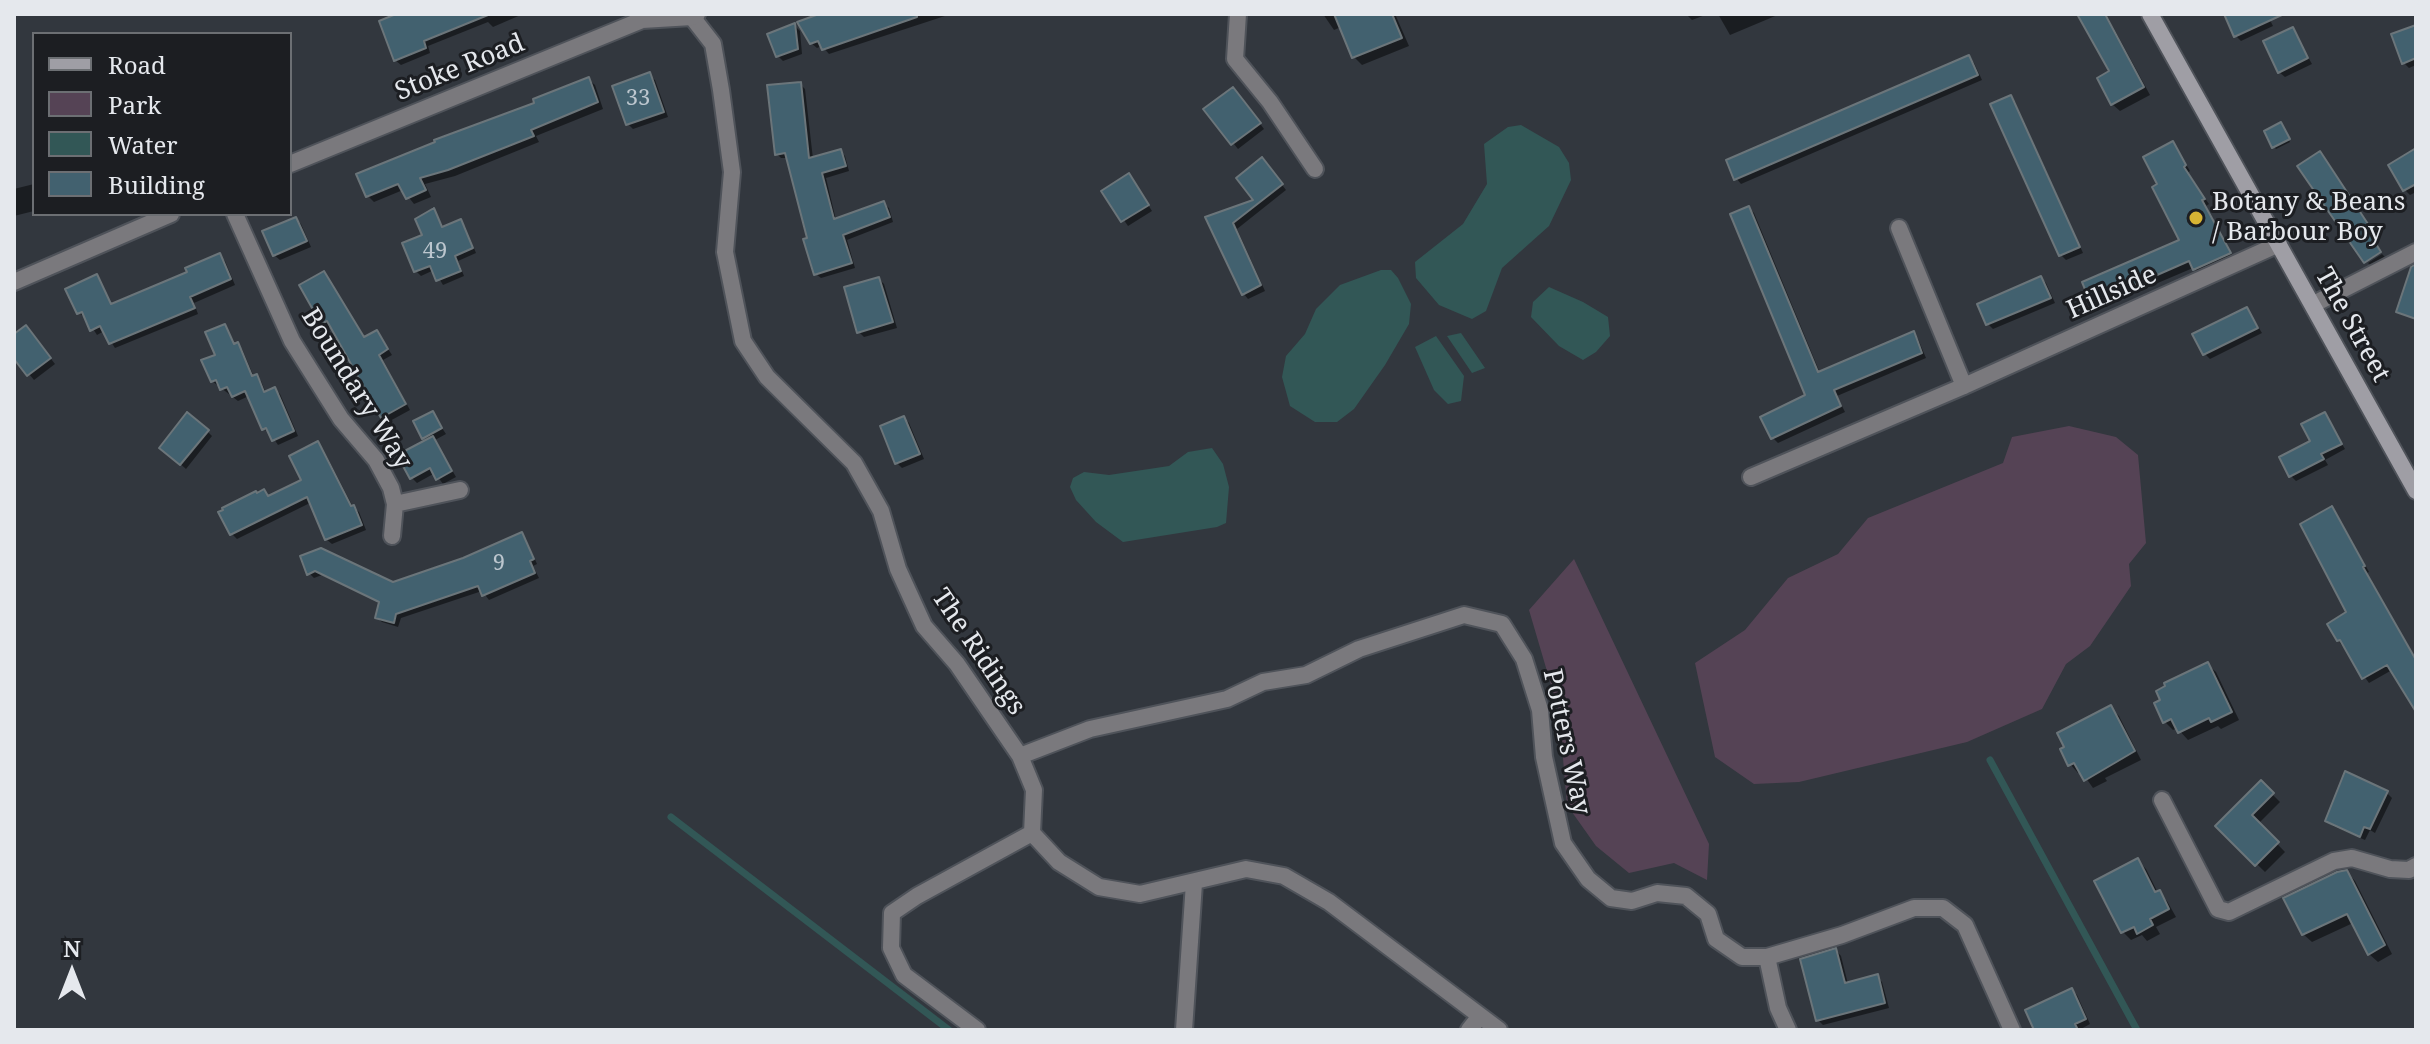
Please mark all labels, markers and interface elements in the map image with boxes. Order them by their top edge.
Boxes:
street label: Stoke Road [391,28,529,108]
legend [32,32,292,216]
text: Road [108,48,166,81]
house number: 33 [626,86,650,112]
text: Park [108,88,161,121]
text: Water [108,128,178,161]
text: Building [108,168,205,201]
place label: Botany & Beans / Barbour Boy [2212,187,2406,248]
marker: Botany & Beans / Barbour Boy [2187,209,2205,227]
house number: 49 [423,239,447,265]
street label: Hillside [2062,259,2162,327]
street label: The Street [2308,262,2396,388]
street label: Boundary Way [294,303,418,475]
house number: 9 [493,551,505,577]
street label: The Ridings [924,583,1032,721]
street label: Potters Way [1535,666,1597,818]
north arrow [32,932,112,1012]
text: N [63,933,81,963]

